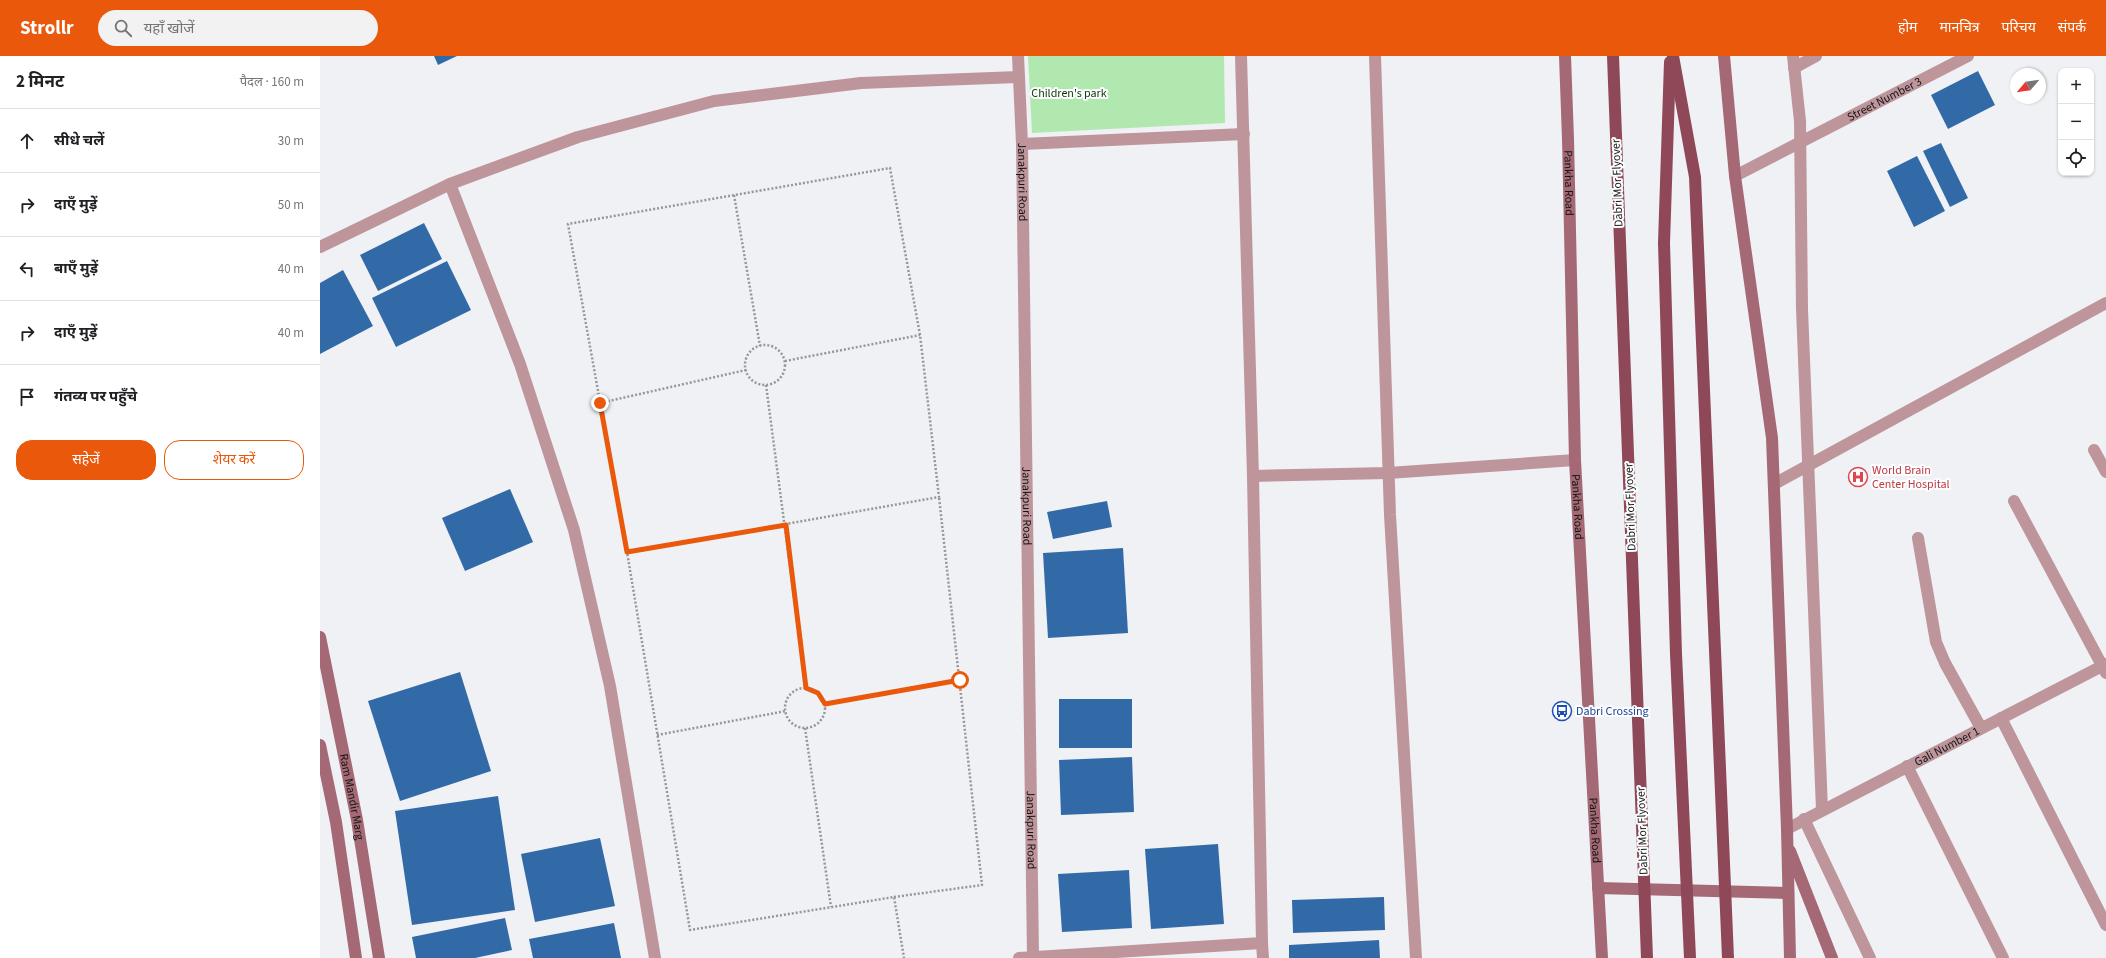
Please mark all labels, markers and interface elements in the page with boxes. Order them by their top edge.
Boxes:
search box [98,10,378,46]
text: Strollr [20,15,74,42]
icon: search [112,17,134,39]
text: यहाँ खोजें [144,18,195,39]
text: होम [1898,18,1917,38]
text: मानचित्र [1939,18,1980,38]
text: परिचय [2002,18,2036,38]
text: संपर्क [2058,18,2086,38]
north arrow [2010,68,2046,104]
map controls [2058,68,2094,176]
button: + [2058,68,2094,104]
text: 2 मिनट [16,70,64,94]
text: पैदल · 160 m [240,73,304,91]
street label: Street Number 3 [1844,73,1925,126]
park label: Children's park [1031,85,1107,102]
button: − [2058,104,2094,140]
icon: ahead [16,130,38,152]
text: सीधे चलें [54,130,104,151]
text: 30 m [278,132,304,150]
street label: Dabri Mor Flyover [1607,138,1628,227]
button: locate [2058,140,2094,176]
street label: Janakpuri Road [1013,142,1031,221]
street label: Pankha Road [1559,150,1578,216]
icon: right [16,194,38,216]
text: दाएँ मुड़ें [54,194,97,215]
text: 50 m [278,196,304,214]
icon: left [16,258,38,280]
text: बाएँ मुड़ें [54,258,98,279]
text: 40 m [278,260,304,278]
icon: right [16,322,38,344]
text: दाएँ मुड़ें [54,322,97,343]
text: 40 m [278,324,304,342]
icon: arrive [16,386,38,408]
text: गंतव्य पर पहुँचे [54,386,137,407]
route end [591,394,609,412]
button: सहेजें [16,440,156,480]
button: शेयर करें [164,440,304,480]
street label: Dabri Mor Flyover [1620,462,1641,551]
place label: World Brain Center Hospital [1872,462,1950,493]
street label: Janakpuri Road [1017,466,1035,545]
hospital icon: World Brain Center Hospital [1847,466,1869,488]
street label: Pankha Road [1567,474,1587,540]
route start [951,671,969,689]
bus stop icon: Dabri Crossing [1551,700,1573,722]
place label: Dabri Crossing [1576,703,1649,720]
street label: Gali Number 1 [1912,723,1983,771]
street label: Ram Mandir Marg [335,752,368,841]
street label: Dabri Mor Flyover [1632,786,1653,875]
street label: Janakpuri Road [1022,790,1040,869]
street label: Pankha Road [1584,797,1605,864]

